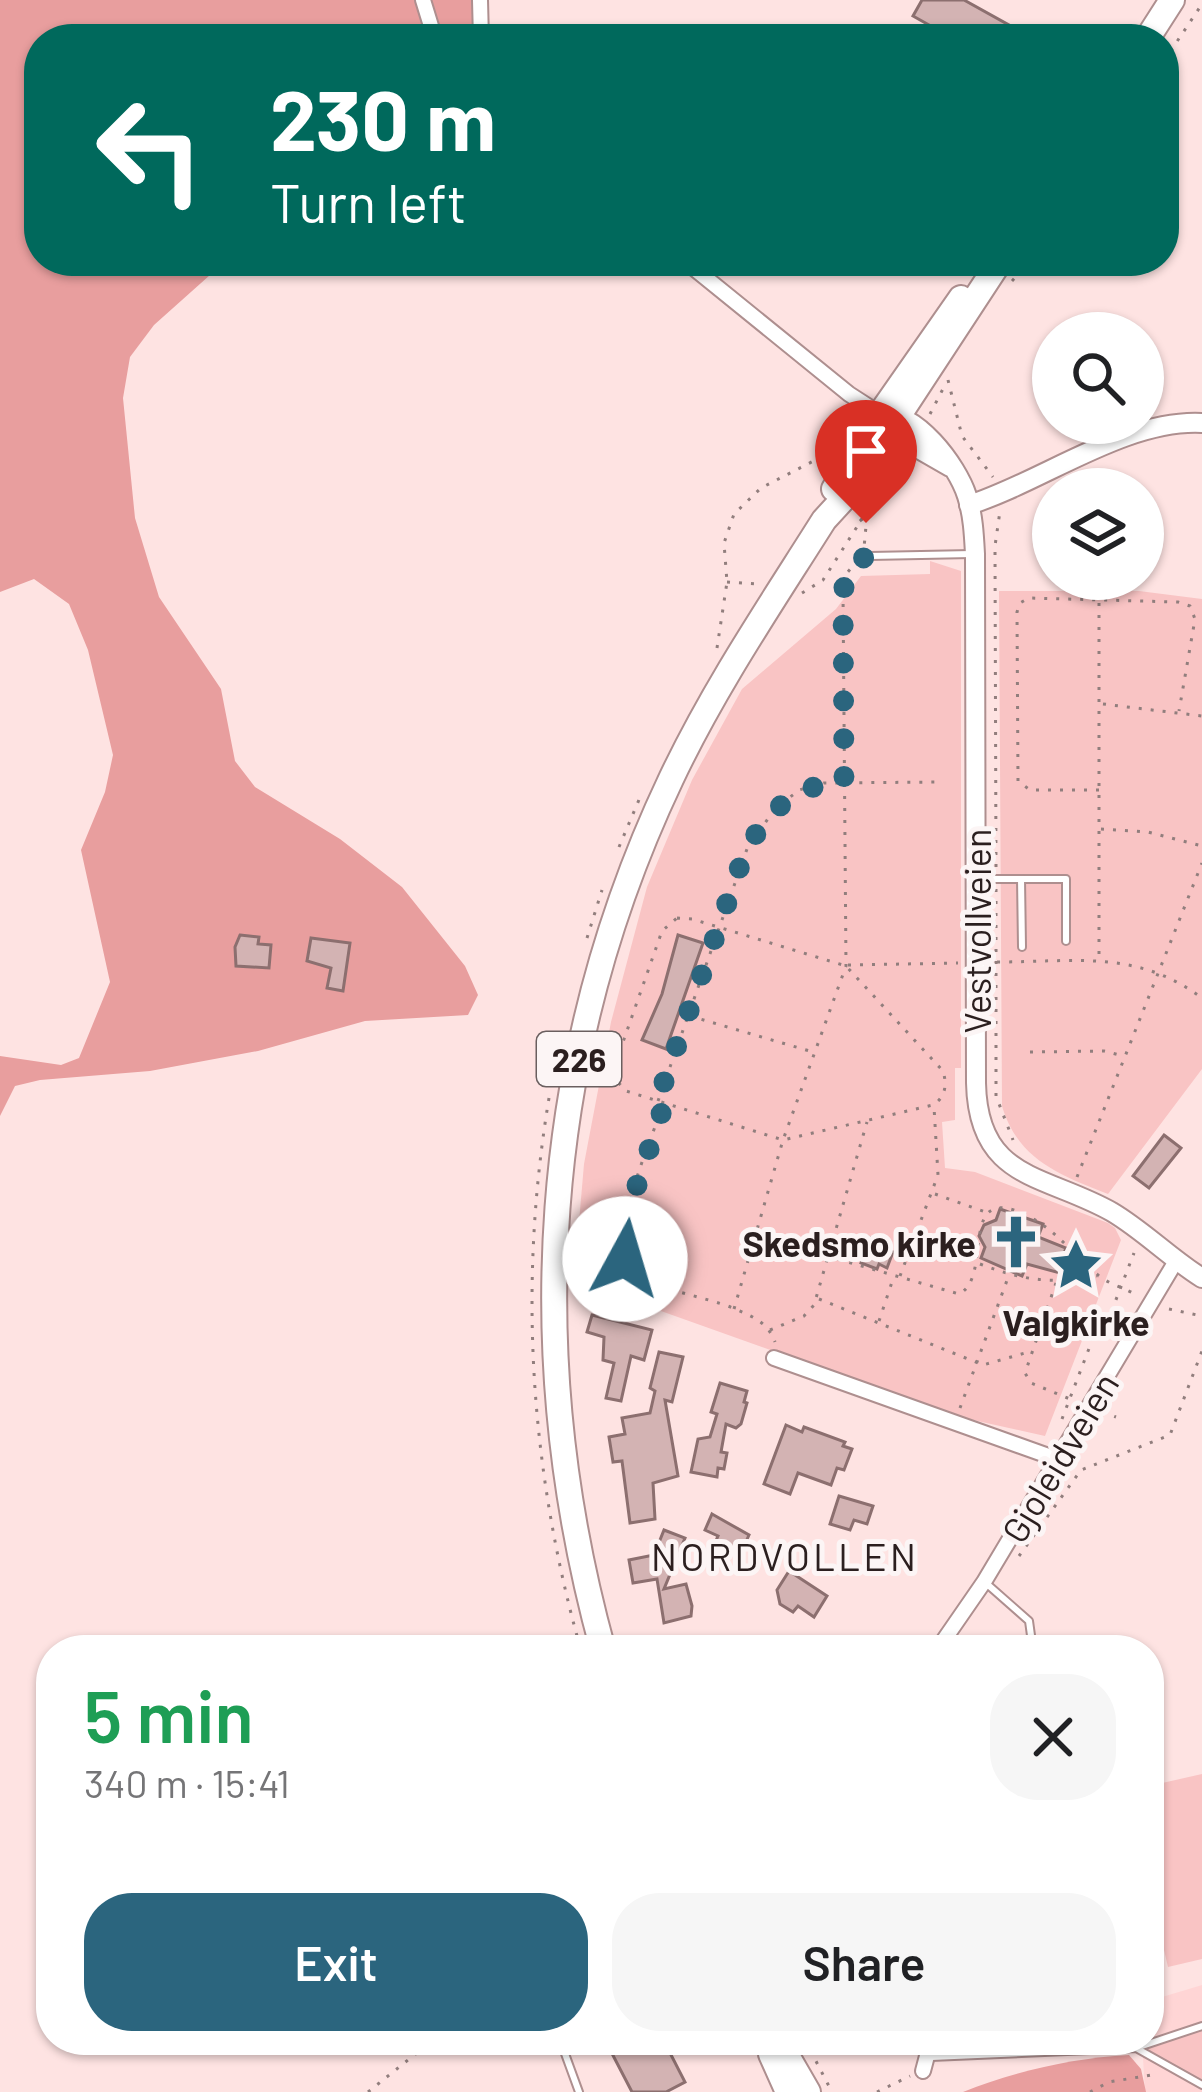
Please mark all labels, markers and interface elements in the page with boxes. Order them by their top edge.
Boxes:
text: 230 m [270,67,496,168]
icon: left [72,72,228,228]
text: Turn left [270,169,467,234]
map controls [1032,312,1164,600]
button: search [1032,312,1164,444]
pin [815,400,917,523]
icon: arrive [833,418,899,484]
button: layers [1032,468,1164,600]
street label: Vestvollveien [955,829,998,1033]
road number: 226 [537,1032,621,1086]
position arrow [562,1196,688,1322]
church icon: Skedsmo kirke [987,1213,1045,1271]
place label: Skedsmo kirke [742,1221,976,1264]
place icon: Valgkirke [1047,1236,1105,1294]
place label: Valgkirke [1002,1300,1150,1343]
street label: Gjoleidveien [992,1364,1126,1550]
district label: NORDVOLLEN [651,1532,919,1579]
text: 5 min [84,1671,254,1757]
button: close [990,1674,1116,1800]
text: 340 m · 15:41 [84,1759,290,1806]
button: Exit [84,1893,588,2031]
button: Share [612,1893,1116,2031]

